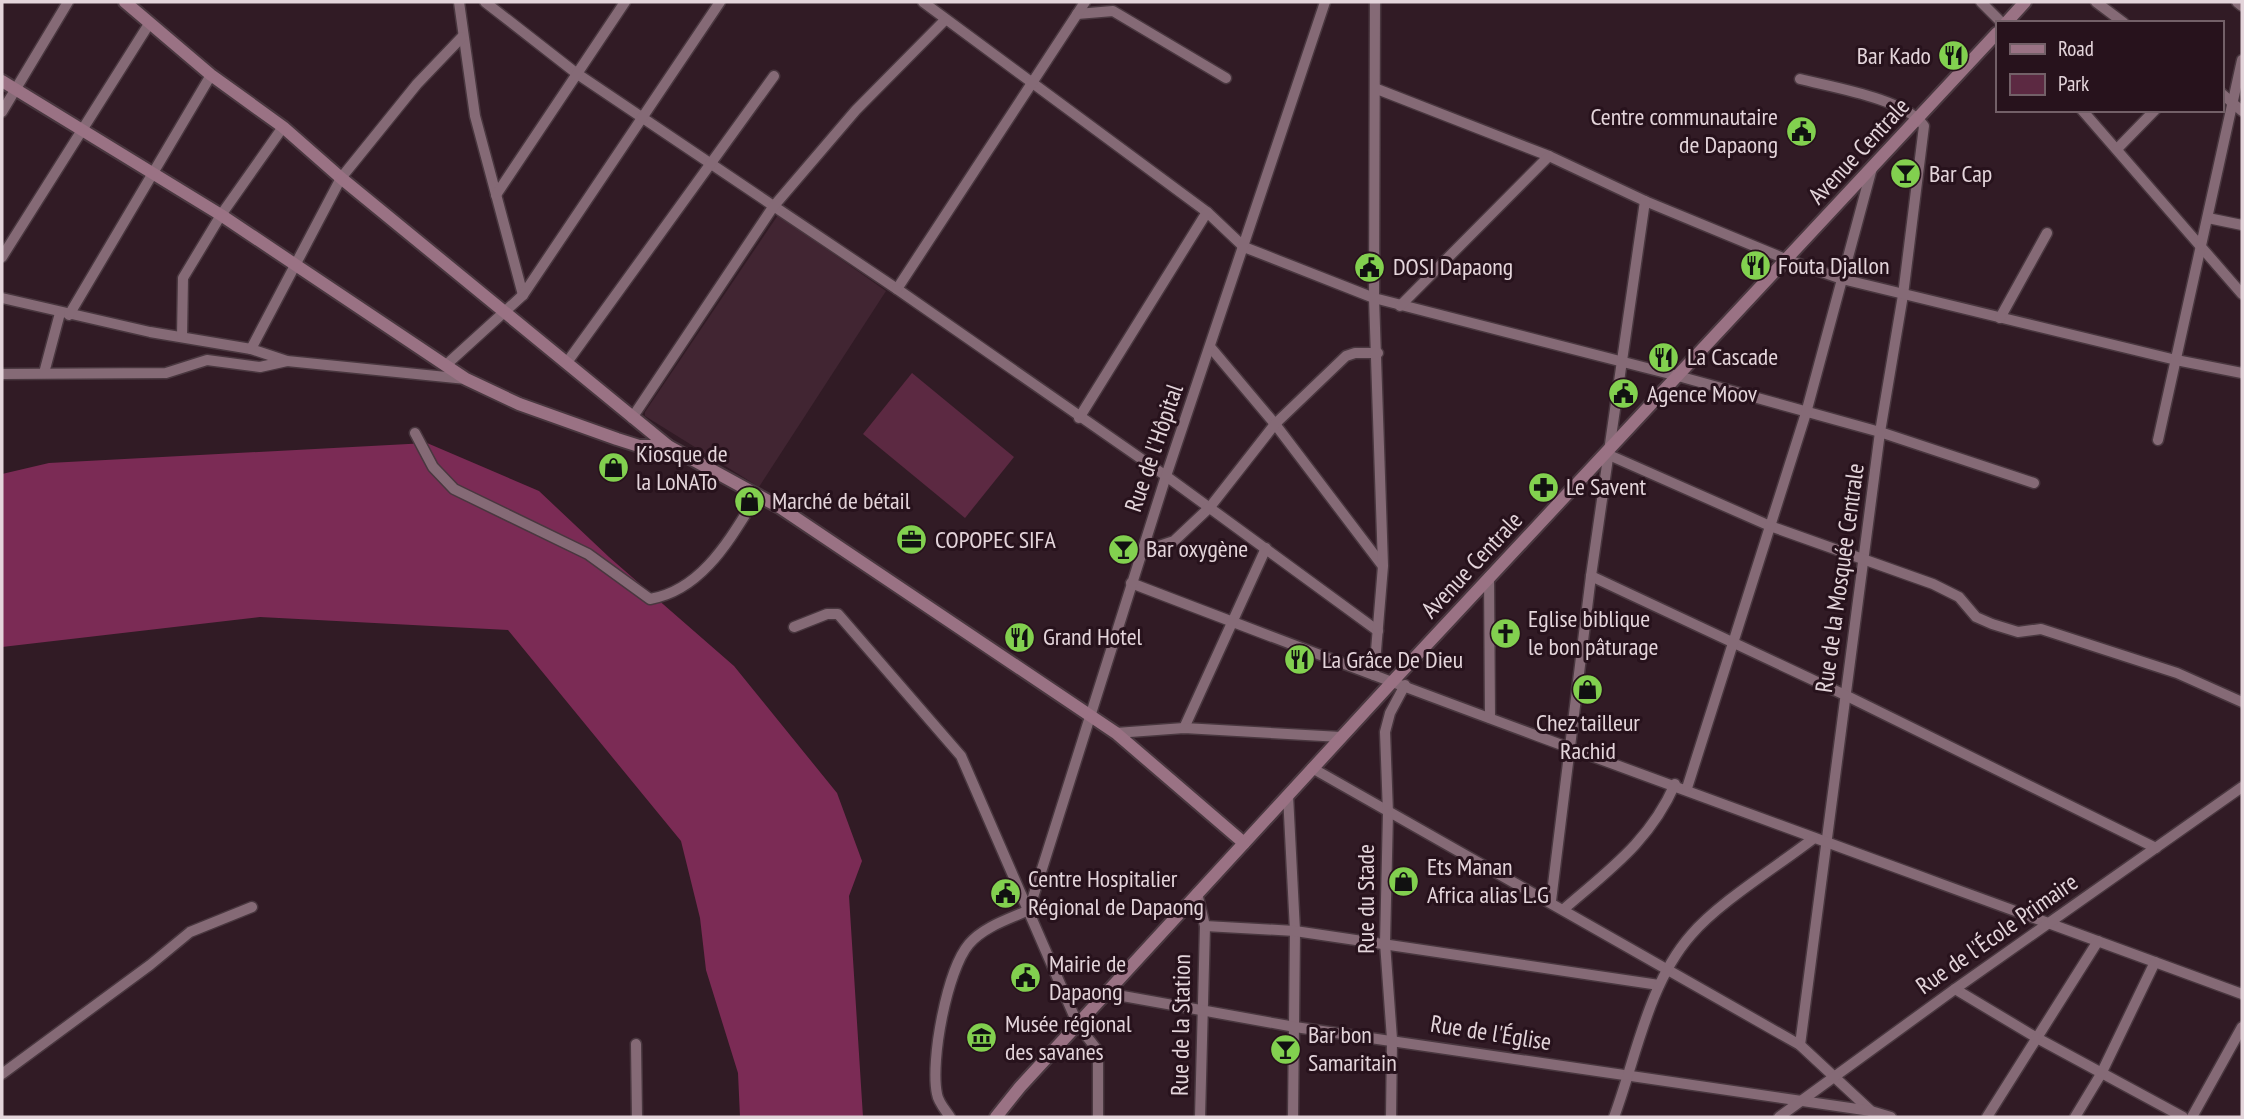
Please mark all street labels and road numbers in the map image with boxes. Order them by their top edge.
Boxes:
street label: Avenue Centrale [1801,91,1916,211]
street label: Rue de l'Hôpital [1117,380,1190,516]
street label: Rue de la Mosquée Centrale [1808,461,1871,694]
street label: Avenue Centrale [1414,505,1529,625]
street label: Rue du Stade [1350,844,1381,954]
street label: Rue de l'École Primaire [1910,866,2084,1001]
street label: Rue de la Station [1164,954,1197,1096]
street label: Rue de l'Église [1429,1008,1554,1057]

